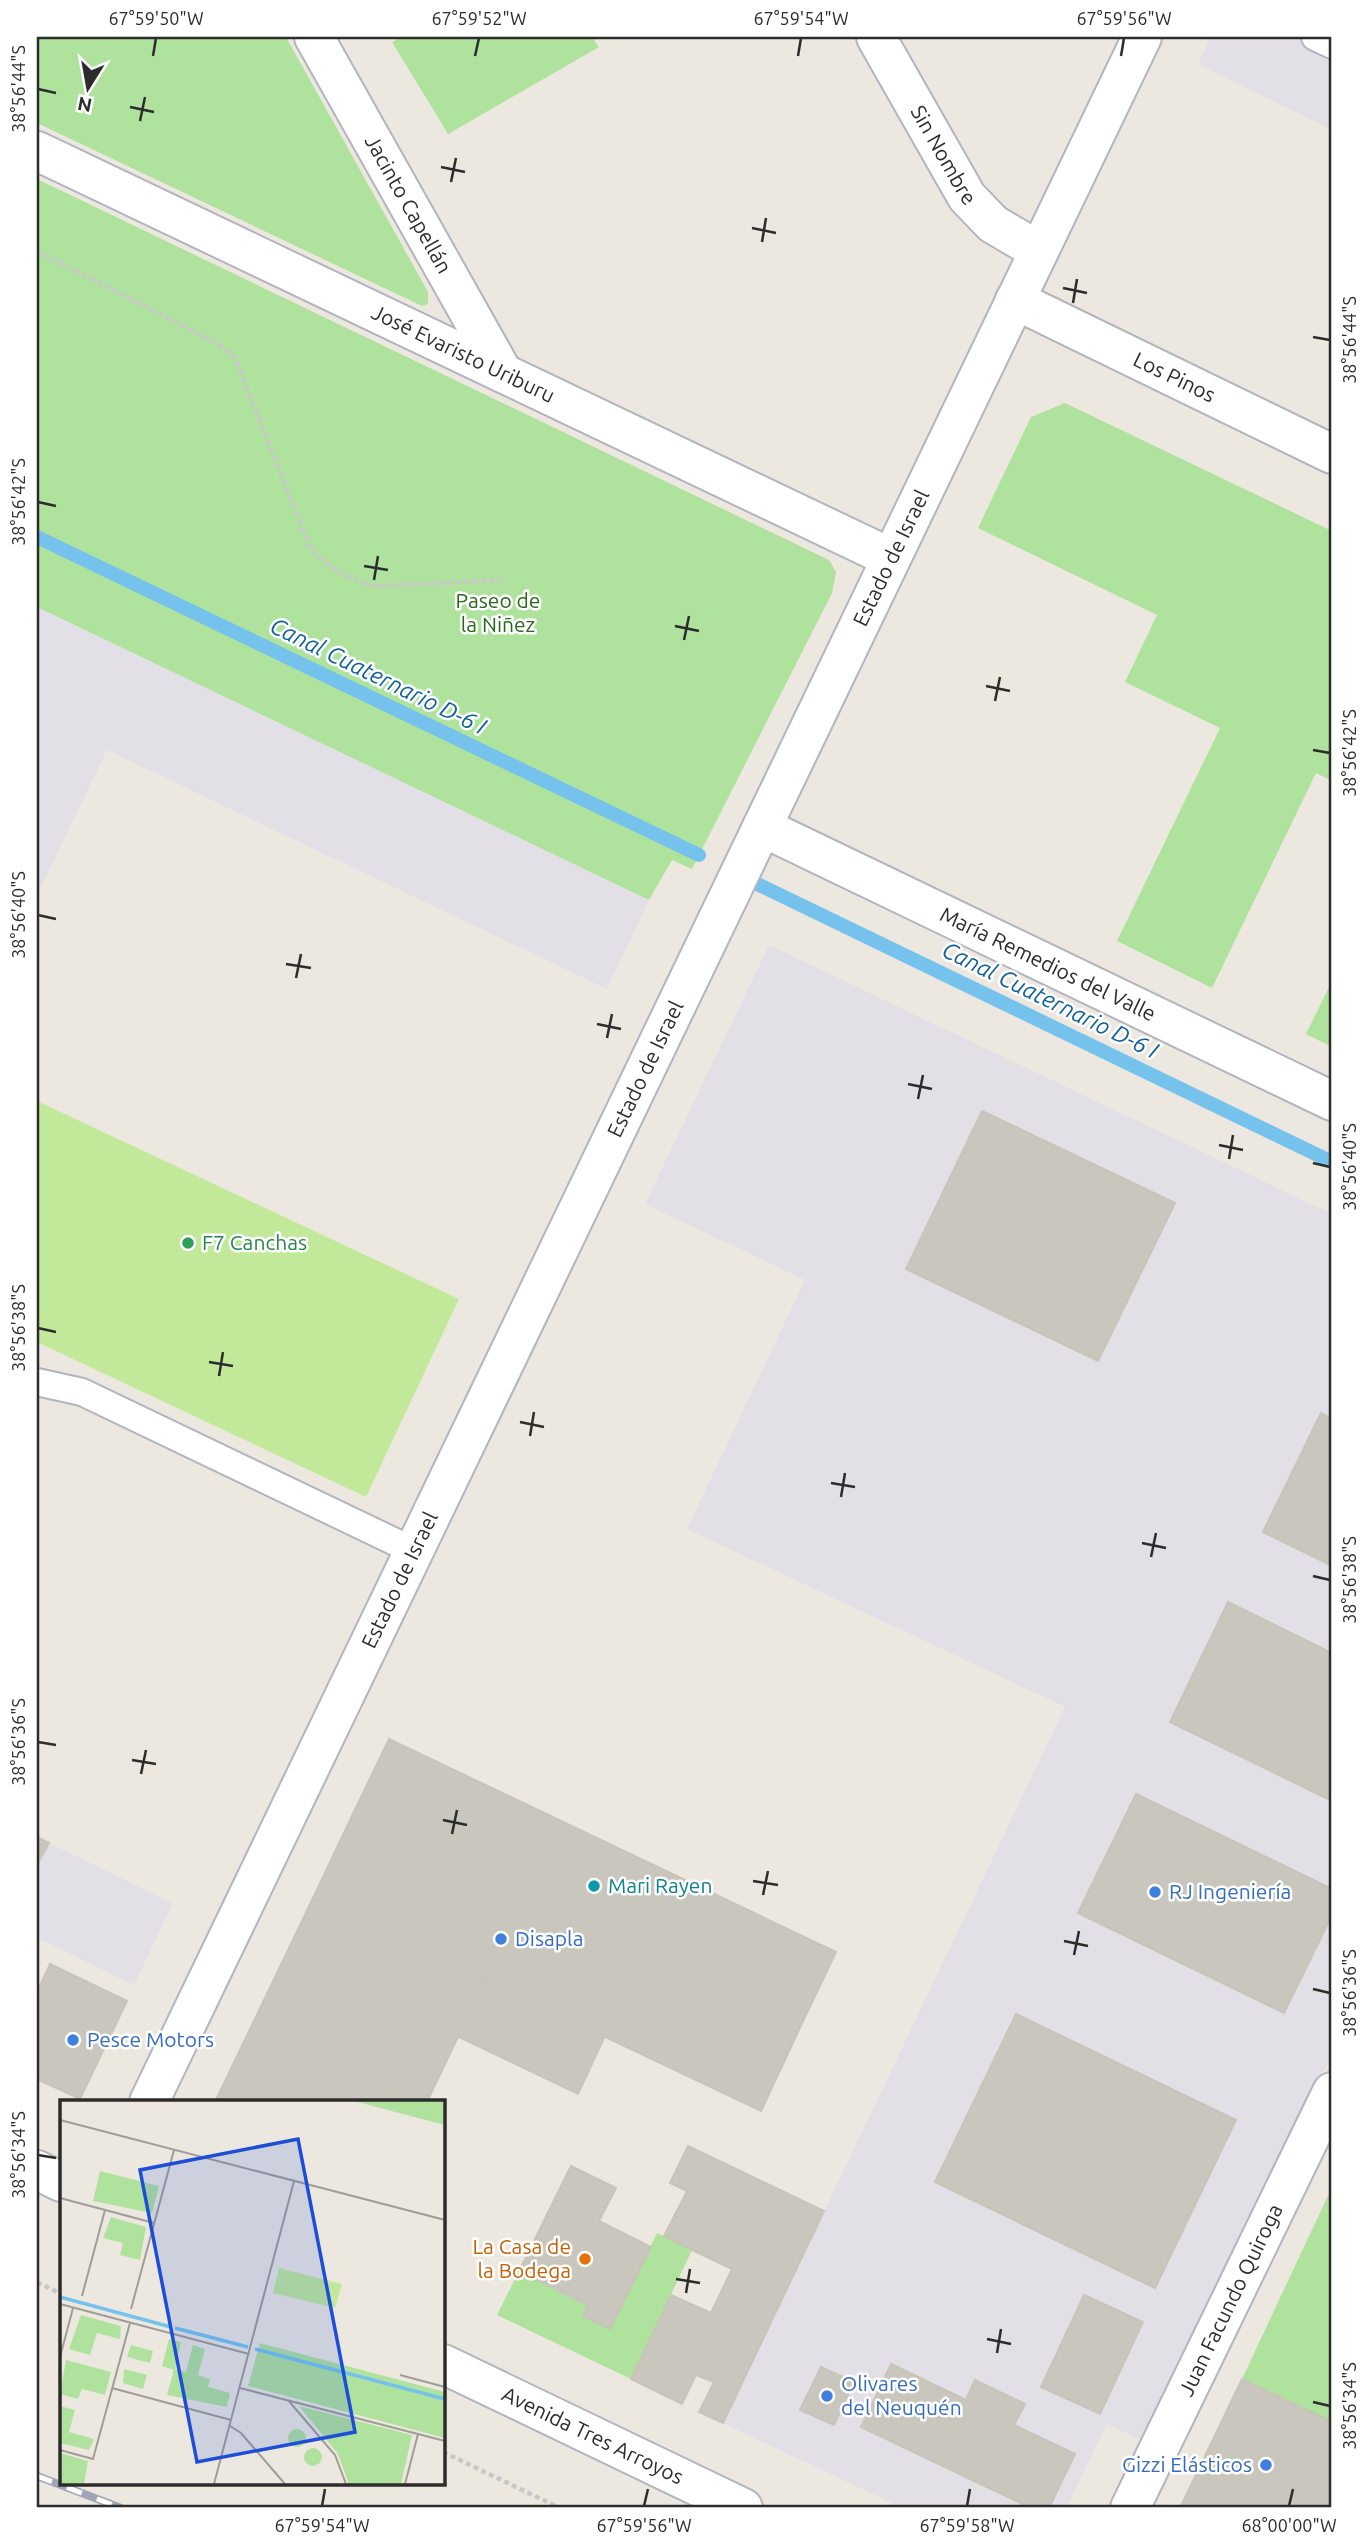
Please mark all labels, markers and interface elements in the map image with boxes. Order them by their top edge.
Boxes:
text: 67°59'50"W [108,8,204,28]
text: 67°59'52"W [431,8,527,28]
text: 67°59'54"W [753,8,849,28]
text: 67°59'56"W [1076,8,1172,28]
text: 38°56'44"S [8,45,28,133]
north arrow [52,52,122,122]
text: N [76,93,94,117]
street label: Sin Nombre [906,101,981,210]
street label: Jacinto Capellán [361,131,457,277]
text: 38°56'44"S [1339,296,1359,384]
street label: José Evaristo Uriburu [368,299,559,407]
street label: Los Pinos [1130,346,1219,406]
text: 38°56'42"S [8,458,28,546]
street label: Estado de Israel [847,486,933,630]
park label: Paseo de la Niñez [456,588,540,636]
water label: Canal Cuaternario D-6 I [266,612,491,739]
text: 38°56'42"S [1339,709,1359,797]
text: 38°56'40"S [8,871,28,959]
street label: María Remedios del Valle [936,901,1160,1025]
water label: Canal Cuaternario D-6 I [938,936,1163,1063]
street label: Estado de Israel [602,997,688,1141]
text: 38°56'40"S [1339,1123,1359,1211]
place label: F7 Canchas [202,1230,307,1254]
marker: F7 Canchas [180,1235,196,1251]
text: 38°56'38"S [8,1284,28,1372]
street label: Estado de Israel [356,1508,442,1652]
text: 38°56'38"S [1339,1536,1359,1624]
text: 38°56'36"S [8,1698,28,1786]
place label: Mari Rayen [608,1873,712,1897]
marker: Mari Rayen [586,1878,602,1894]
place label: RJ Ingeniería [1169,1879,1291,1903]
marker: RJ Ingeniería [1147,1884,1163,1900]
place label: Disapla [515,1926,583,1950]
marker: Disapla [493,1931,509,1947]
text: 38°56'36"S [1339,1949,1359,2037]
place label: Pesce Motors [87,2027,214,2051]
marker: Pesce Motors [65,2032,81,2048]
inset map [60,2100,444,2486]
text: 38°56'34"S [8,2111,28,2199]
street label: Juan Facundo Quiroga [1173,2200,1287,2400]
place label: La Casa de la Bodega [472,2234,571,2282]
marker: La Casa de la Bodega [577,2251,593,2267]
text: 38°56'34"S [1339,2362,1359,2450]
place label: Olivares del Neuquén [841,2371,962,2419]
street label: Avenida Tres Arroyos [499,2381,688,2489]
marker: Olivares del Neuquén [819,2388,835,2404]
place label: Gizzi Elásticos [1122,2452,1252,2476]
marker: Gizzi Elásticos [1258,2457,1274,2473]
text: 67°59'54"W [274,2515,370,2535]
text: 67°59'56"W [596,2515,692,2535]
text: 67°59'58"W [919,2515,1015,2535]
text: 68°00'00"W [1241,2515,1337,2535]

